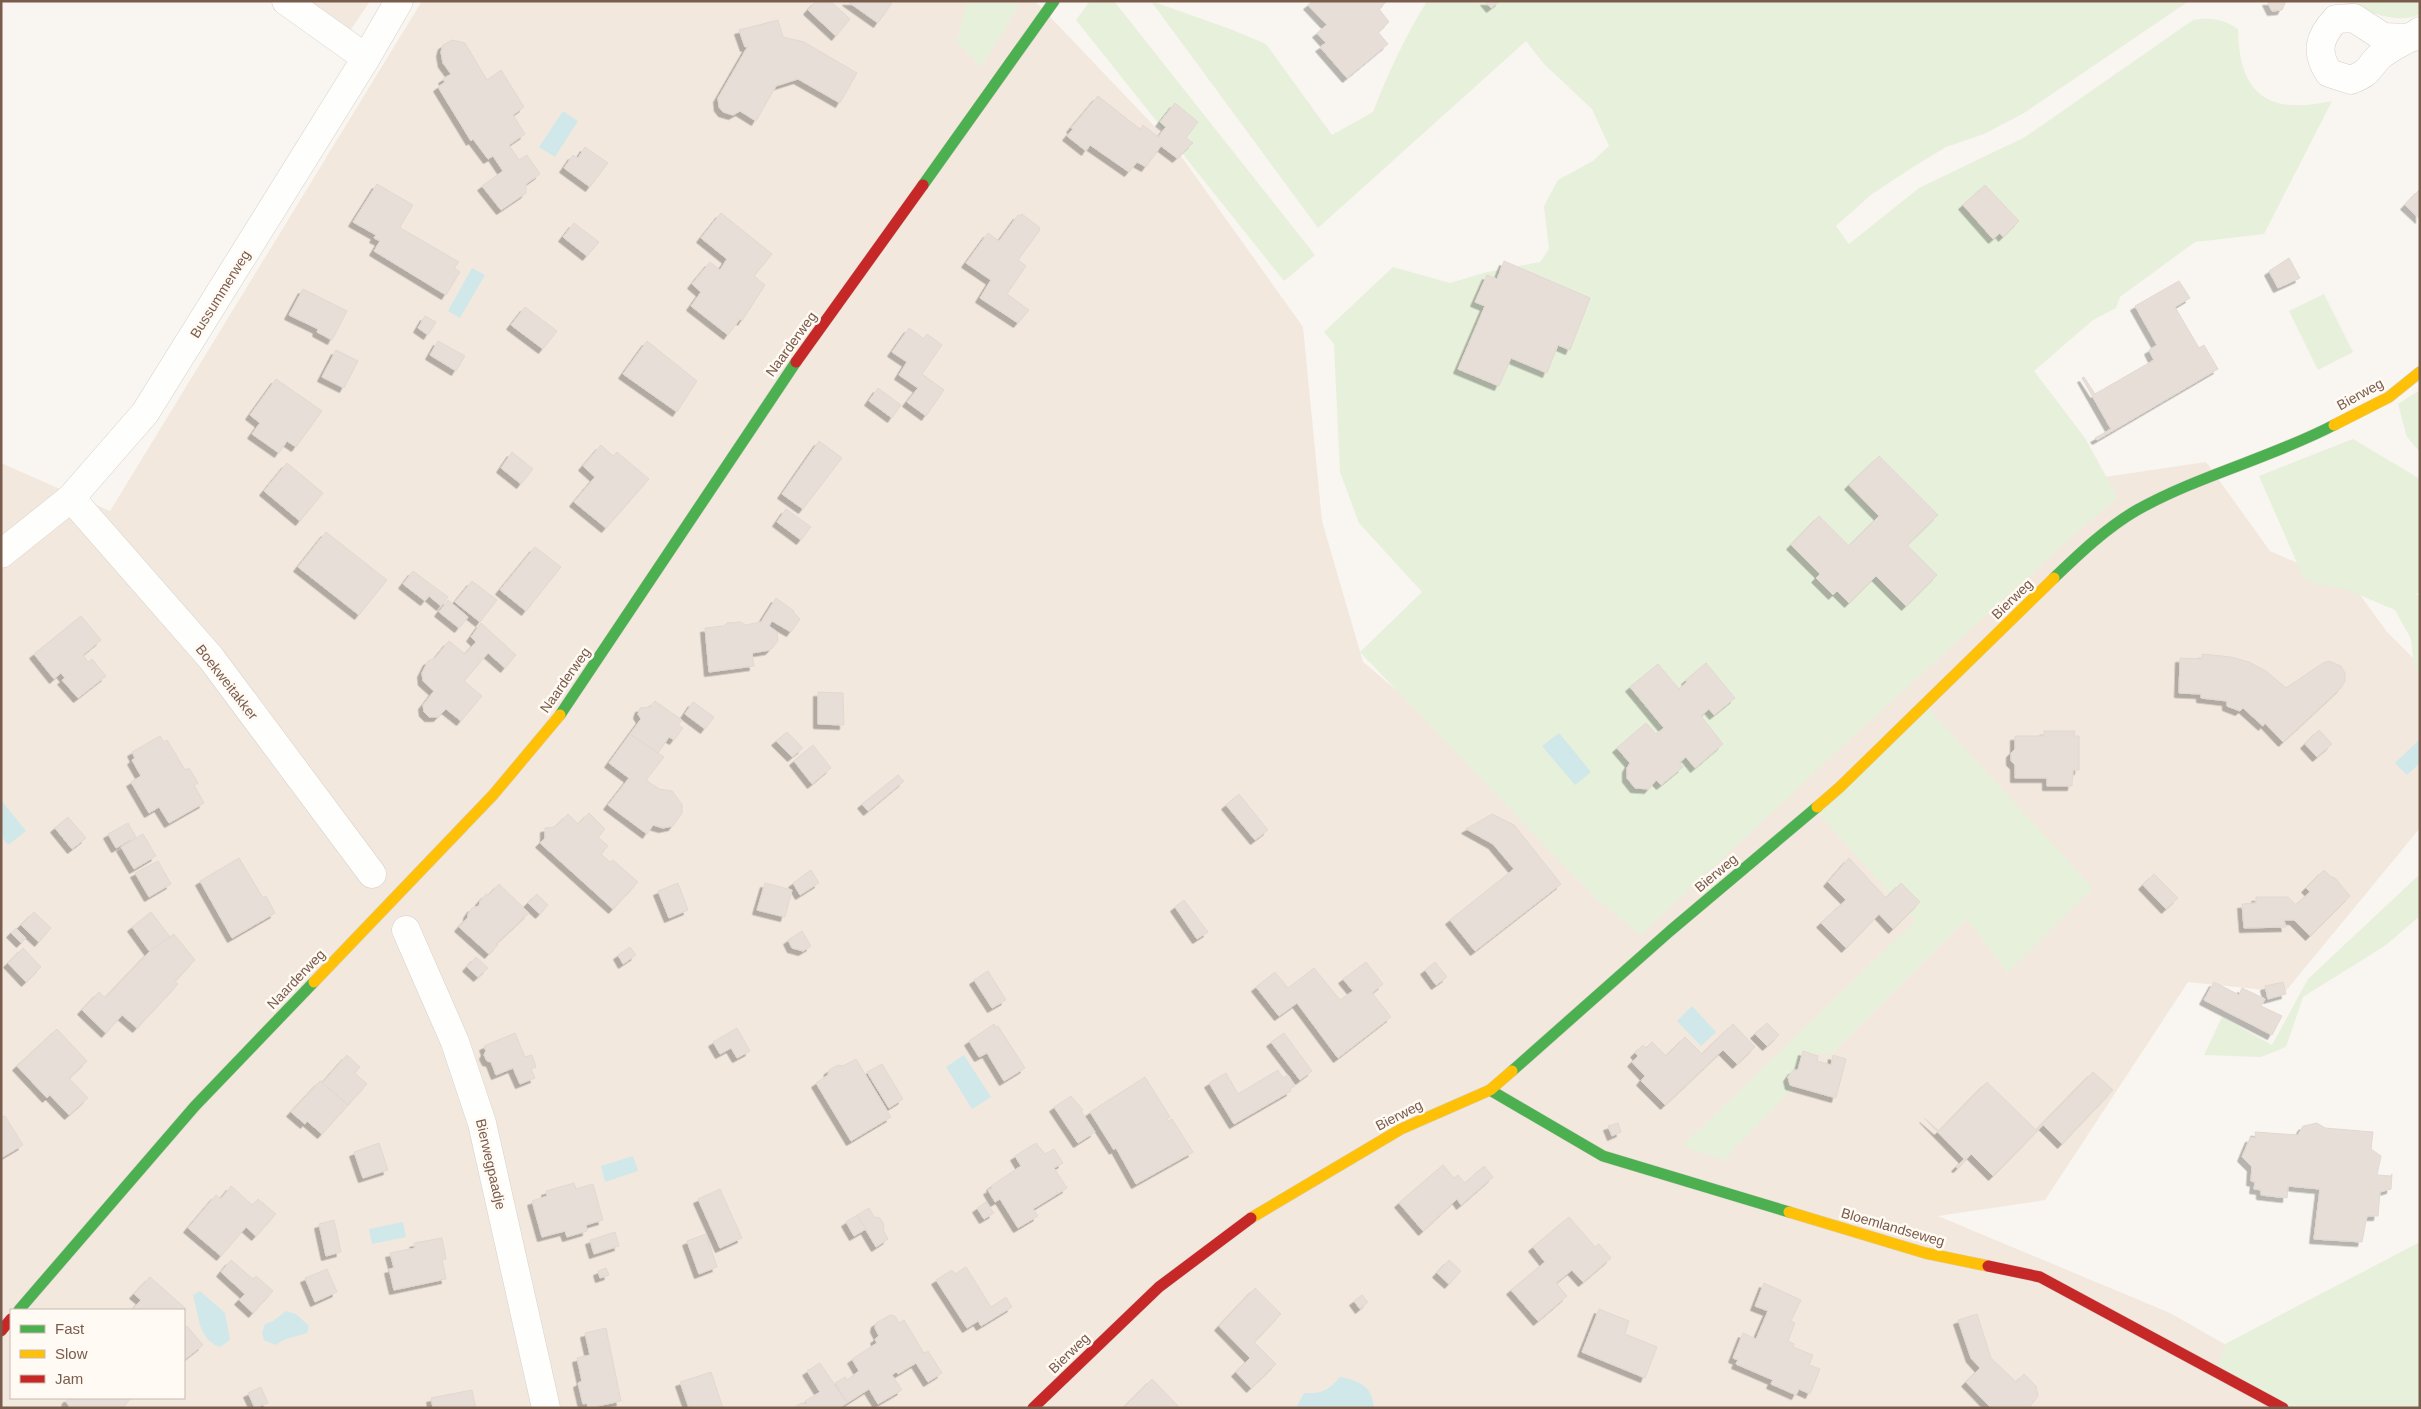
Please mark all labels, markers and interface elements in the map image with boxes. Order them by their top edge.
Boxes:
street label: Bussummerweg [187,247,253,341]
street label: Naarderweg [762,308,820,380]
street label: Bierweg [2334,375,2386,413]
street label: Bierweg [1988,576,2036,622]
street label: Boekweitakker [193,641,262,723]
street label: Naarderweg [537,644,593,716]
street label: Bierweg [1691,851,1741,895]
street label: Naarderweg [264,946,328,1012]
street label: Bierweg [1373,1096,1425,1134]
street label: Bierwegpaadje [473,1117,509,1211]
street label: Bloemlandseweg [1840,1205,1946,1249]
legend [10,1309,185,1399]
text: Fast [55,1320,85,1337]
street label: Bierweg [1045,1330,1093,1376]
text: Slow [55,1345,88,1362]
text: Jam [55,1370,83,1387]

